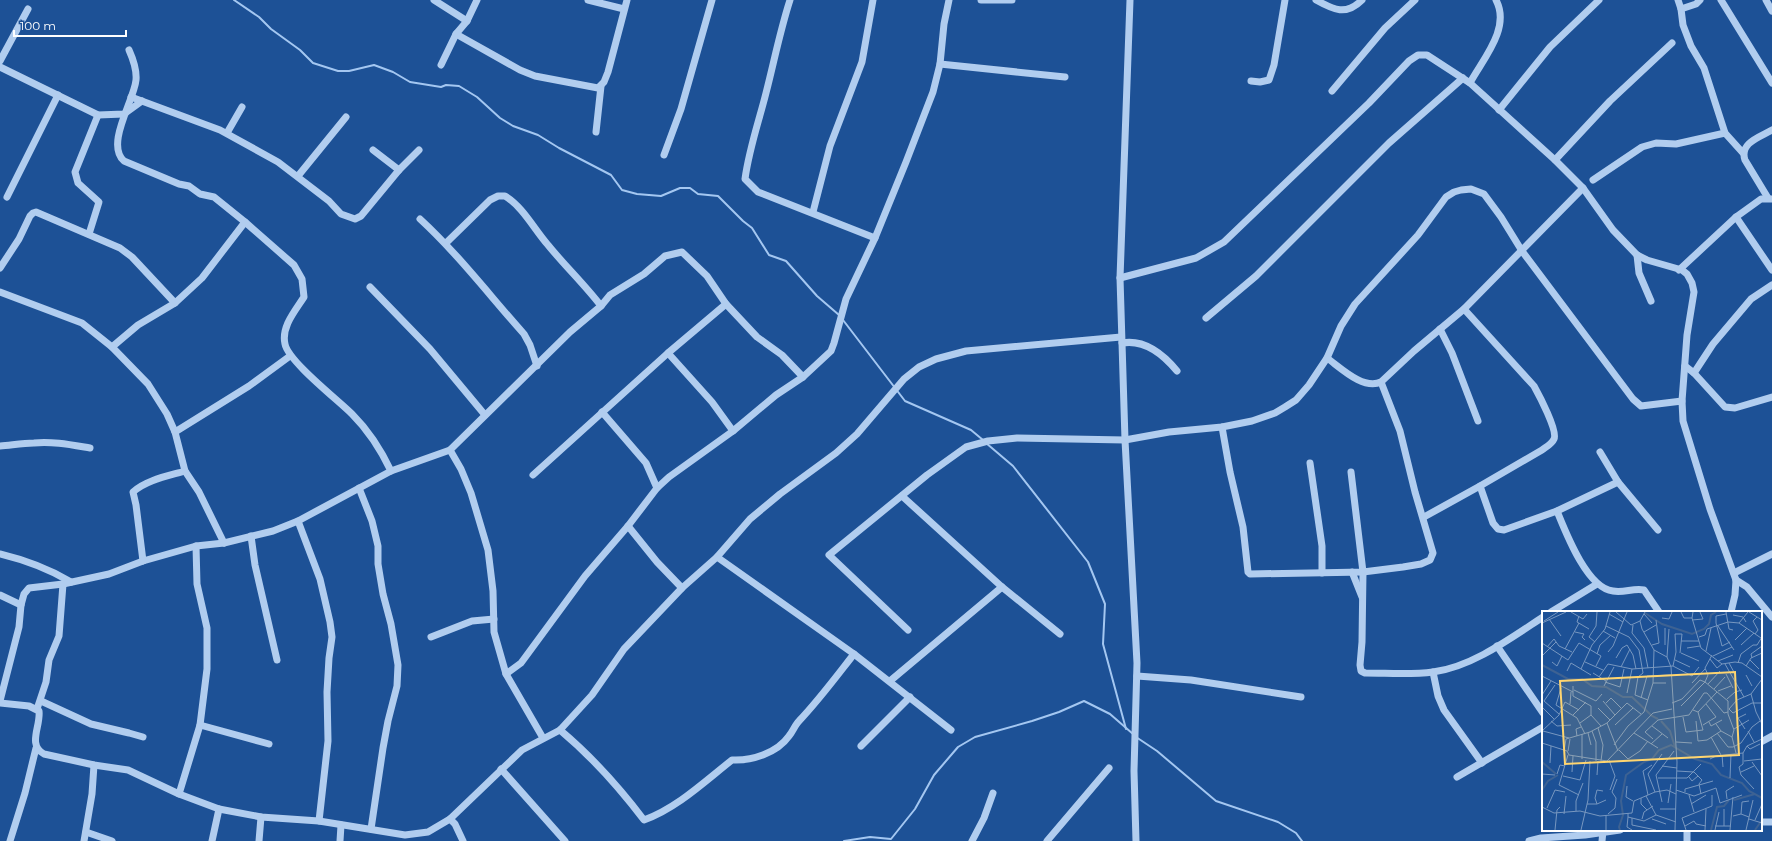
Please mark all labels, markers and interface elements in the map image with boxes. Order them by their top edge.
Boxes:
scale bar [14,12,126,38]
text: 100 m [20,18,56,33]
inset map [1542,611,1762,831]

